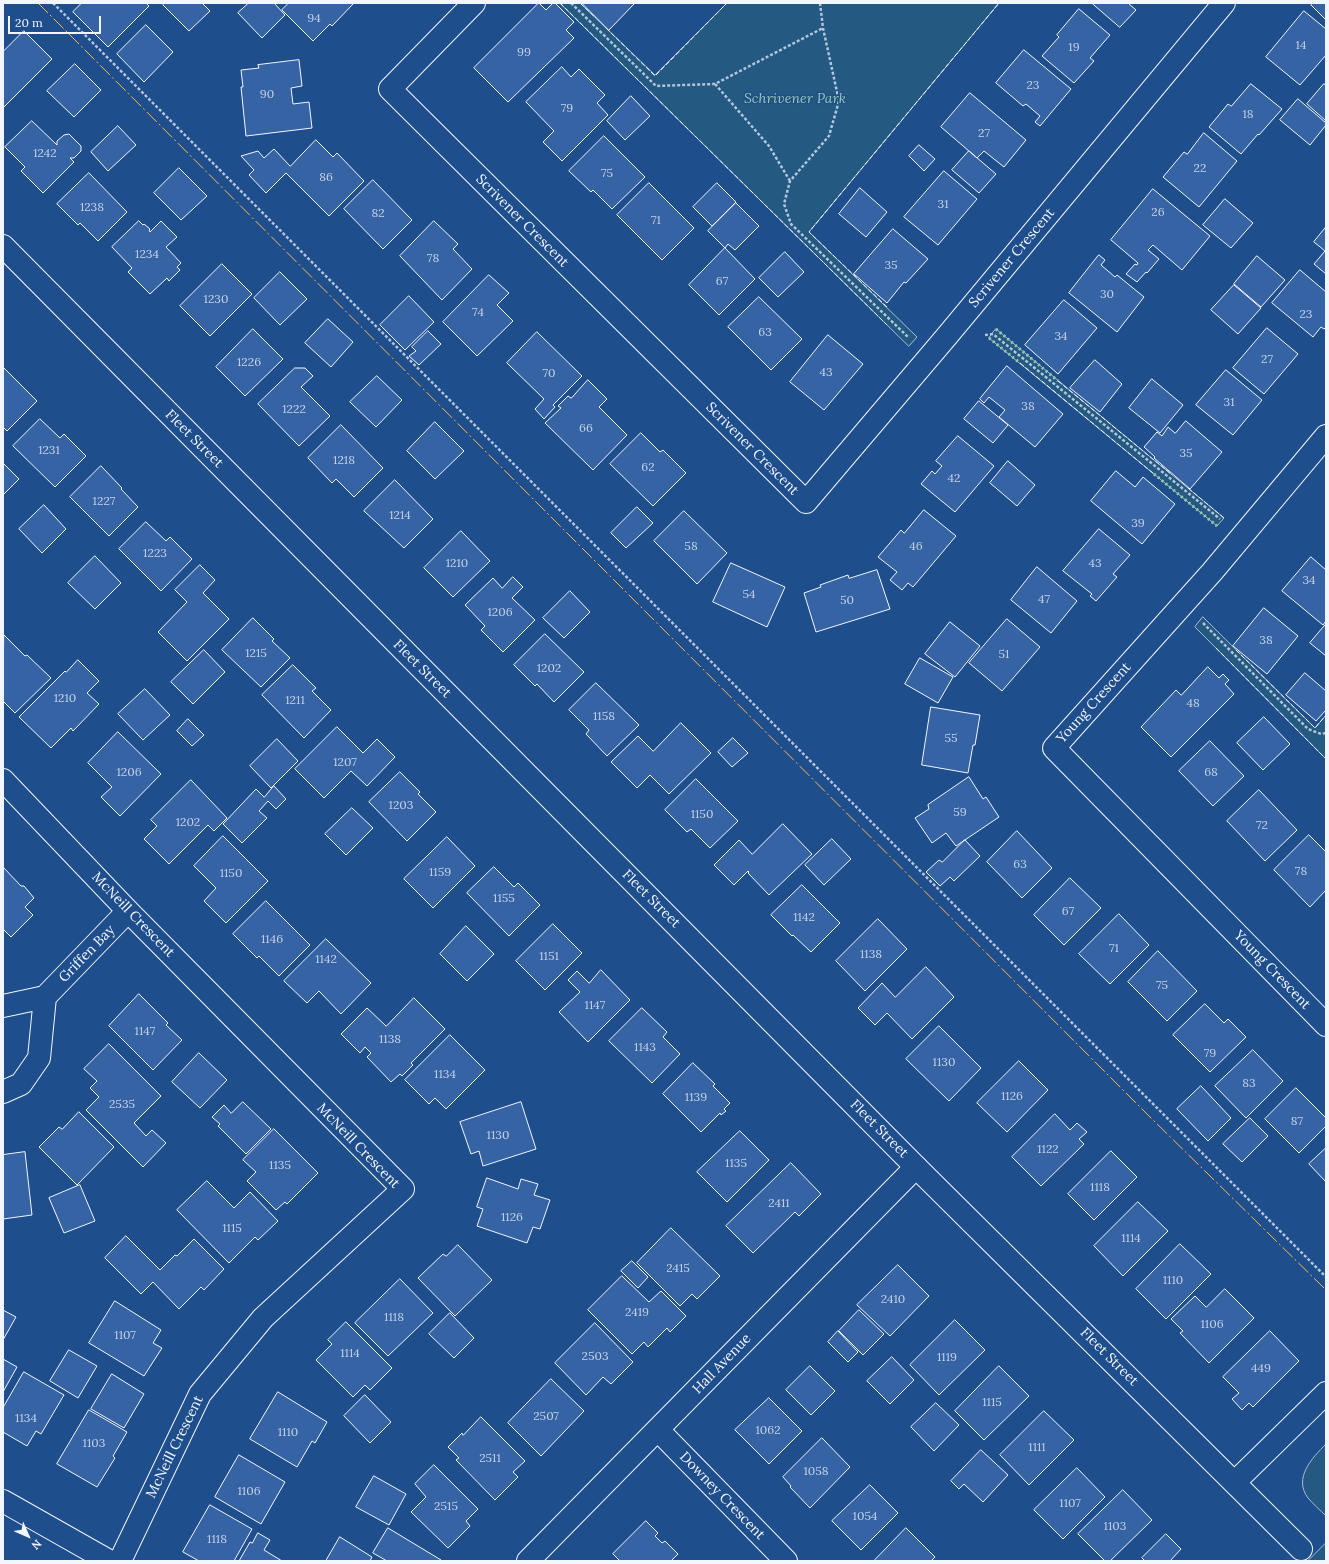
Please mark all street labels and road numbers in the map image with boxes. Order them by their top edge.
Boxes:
street label: Scrivener Crescent [472,171,572,271]
street label: Scrivener Crescent [966,205,1058,311]
street label: Scrivener Crescent [702,399,802,499]
street label: Fleet Street [161,406,227,472]
street label: Fleet Street [389,636,455,702]
street label: Young Crescent [1053,659,1135,747]
street label: Fleet Street [618,866,684,932]
street label: McNeill Crescent [88,869,178,961]
street label: Griffen Bay [56,922,118,986]
street label: Young Crescent [1230,927,1314,1013]
street label: Fleet Street [846,1096,912,1162]
street label: McNeill Crescent [313,1100,403,1192]
street label: Fleet Street [1076,1324,1142,1390]
street label: Hall Avenue [689,1331,755,1397]
street label: McNeill Crescent [143,1393,207,1501]
street label: Downey Crescent [676,1449,768,1543]

